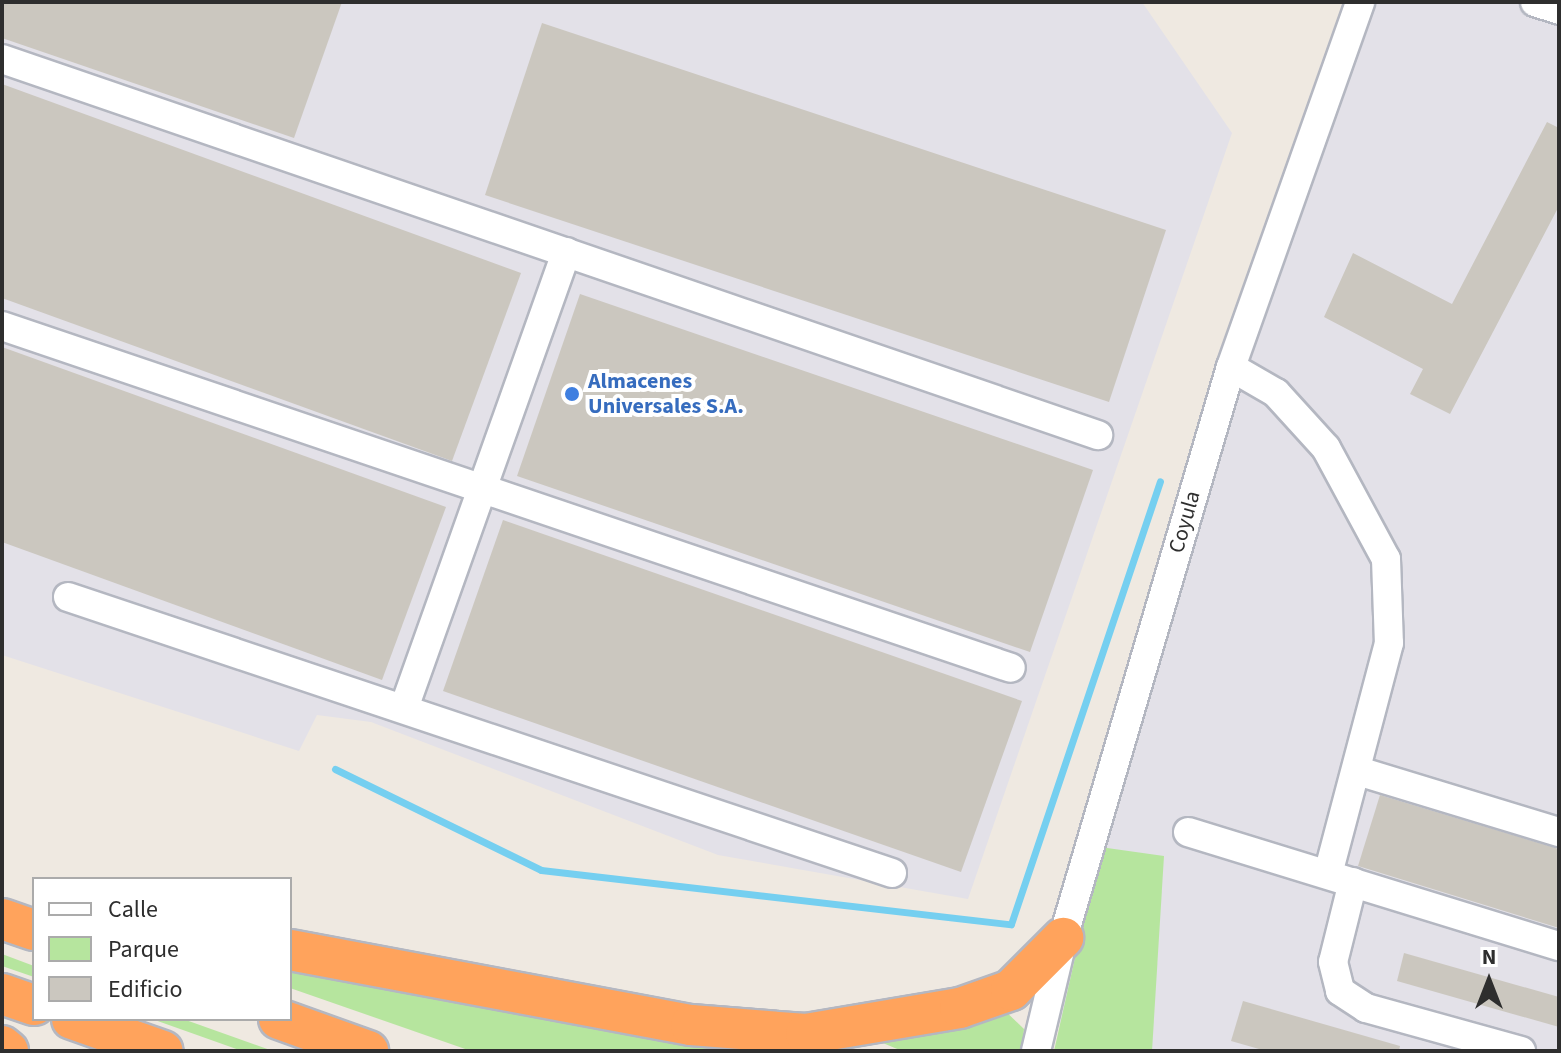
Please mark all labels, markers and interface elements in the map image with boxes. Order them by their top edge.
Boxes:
place label: Almacenes Universales S.A. [588,368,744,420]
marker: Almacenes Universales S.A. [563,385,581,403]
street label: Coyula [1164,488,1206,556]
legend [32,877,292,1021]
text: Calle [108,892,158,927]
text: Parque [108,932,179,967]
north arrow [1449,941,1529,1021]
text: N [1482,941,1496,973]
text: Edificio [108,972,182,1007]

